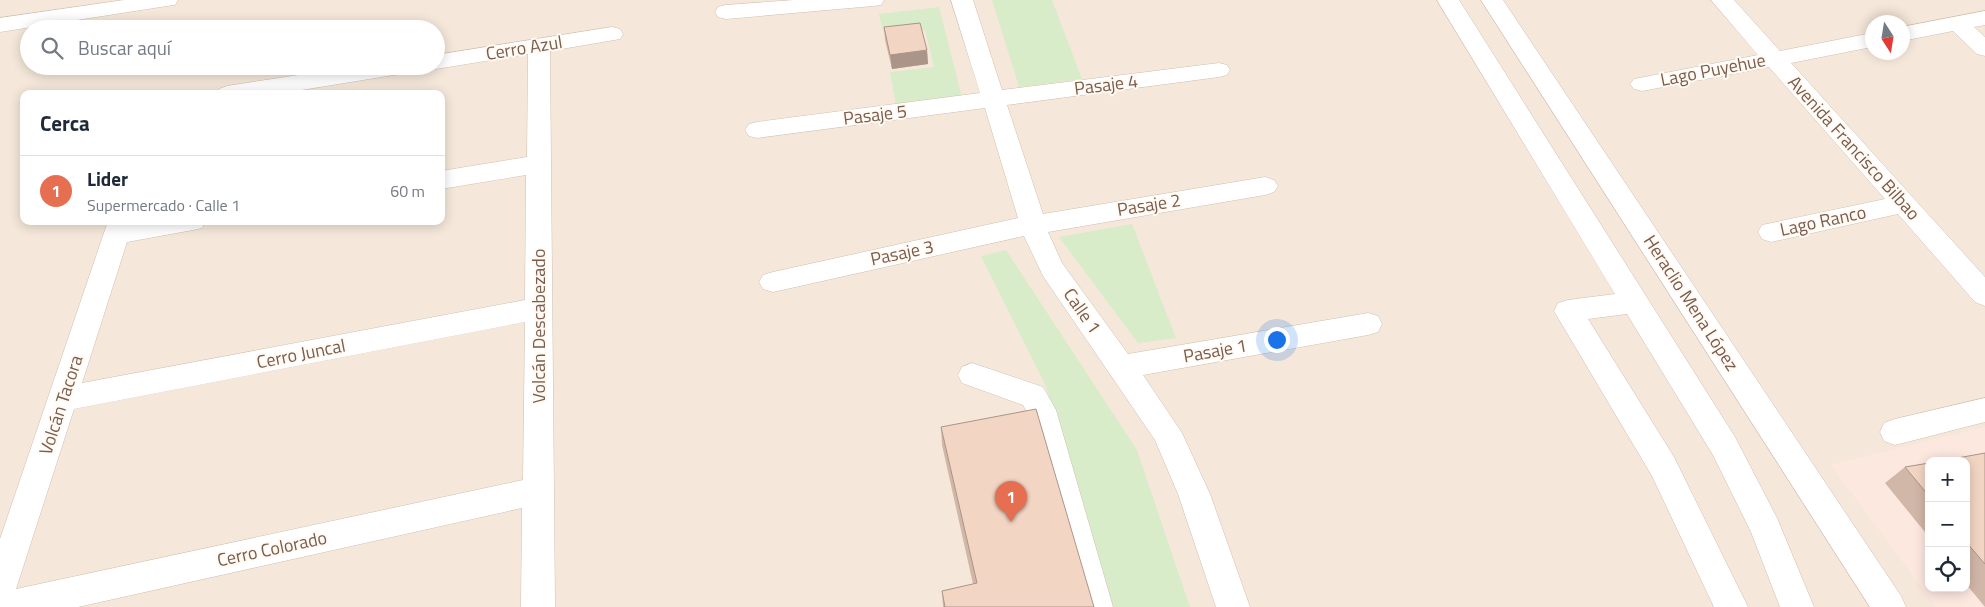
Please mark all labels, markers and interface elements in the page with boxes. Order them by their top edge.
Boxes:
north arrow [1865,15,1910,60]
search box [20,20,445,75]
street label: Cerro Azul [484,28,564,67]
text: Buscar aquí [78,33,171,62]
icon: search [38,34,66,62]
street label: Lago Puyehue [1658,46,1768,93]
street label: Pasaje 4 [1073,67,1139,102]
street label: Avenida Francisco Bilbao [1782,69,1927,226]
street label: Pasaje 5 [842,97,908,132]
text: Cerca [40,107,90,139]
text: Lider [87,164,128,193]
text: 1 [52,179,60,203]
text: 60 m [390,179,425,203]
street label: Pasaje 2 [1115,186,1183,223]
text: Supermercado · Calle 1 [87,193,240,217]
street label: Lago Ranco [1777,198,1868,243]
street label: Heraclio Mena López [1637,229,1746,376]
street label: Pasaje 3 [868,233,936,272]
street label: Volcán Descabezado [525,249,552,403]
street label: Calle 1 [1057,282,1108,339]
your location [1264,327,1290,353]
street label: Cerro Juncal [254,332,348,375]
street label: Pasaje 1 [1181,332,1249,369]
street label: Volcán Tacora [32,351,89,458]
map controls [1925,457,1970,592]
button: + [1925,457,1970,502]
pin: 1 [995,481,1027,522]
button: − [1925,502,1970,547]
street label: Cerro Colorado [215,524,329,573]
button: locate [1925,547,1970,592]

